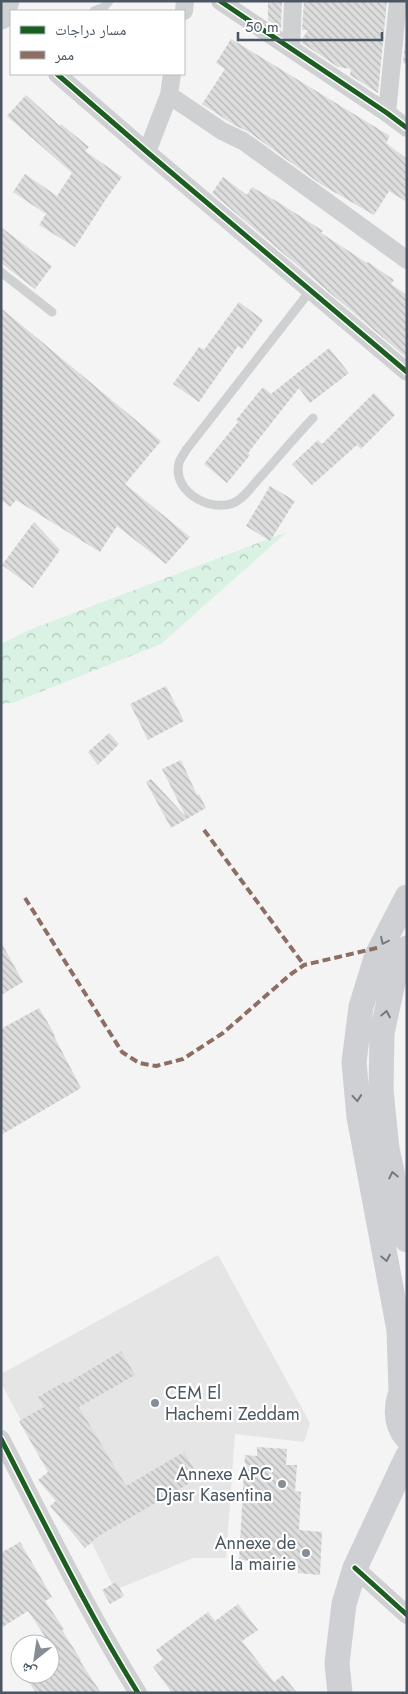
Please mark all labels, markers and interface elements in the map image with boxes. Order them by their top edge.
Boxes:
legend [10,10,185,75]
scale bar [238,10,382,42]
text: 50 m [245,16,279,38]
text: مسار دراجات [55,19,127,41]
text: ممر [54,44,74,66]
one-way arrow [381,935,391,944]
one-way arrow [380,1010,391,1019]
one-way arrow [351,1095,362,1103]
one-way arrow [388,1171,398,1180]
one-way arrow [380,1254,390,1263]
place label: CEM El Hachemi Zeddam [165,1380,300,1427]
marker: CEM El Hachemi Zeddam [149,1397,161,1409]
place label: Annexe APC Djasr Kasentina [156,1461,272,1508]
marker: Annexe APC Djasr Kasentina [276,1478,288,1490]
place label: Annexe de la mairie [215,1530,296,1577]
marker: Annexe de la mairie [300,1547,312,1559]
north arrow [10,1634,60,1684]
text: ش [17,1658,40,1683]

